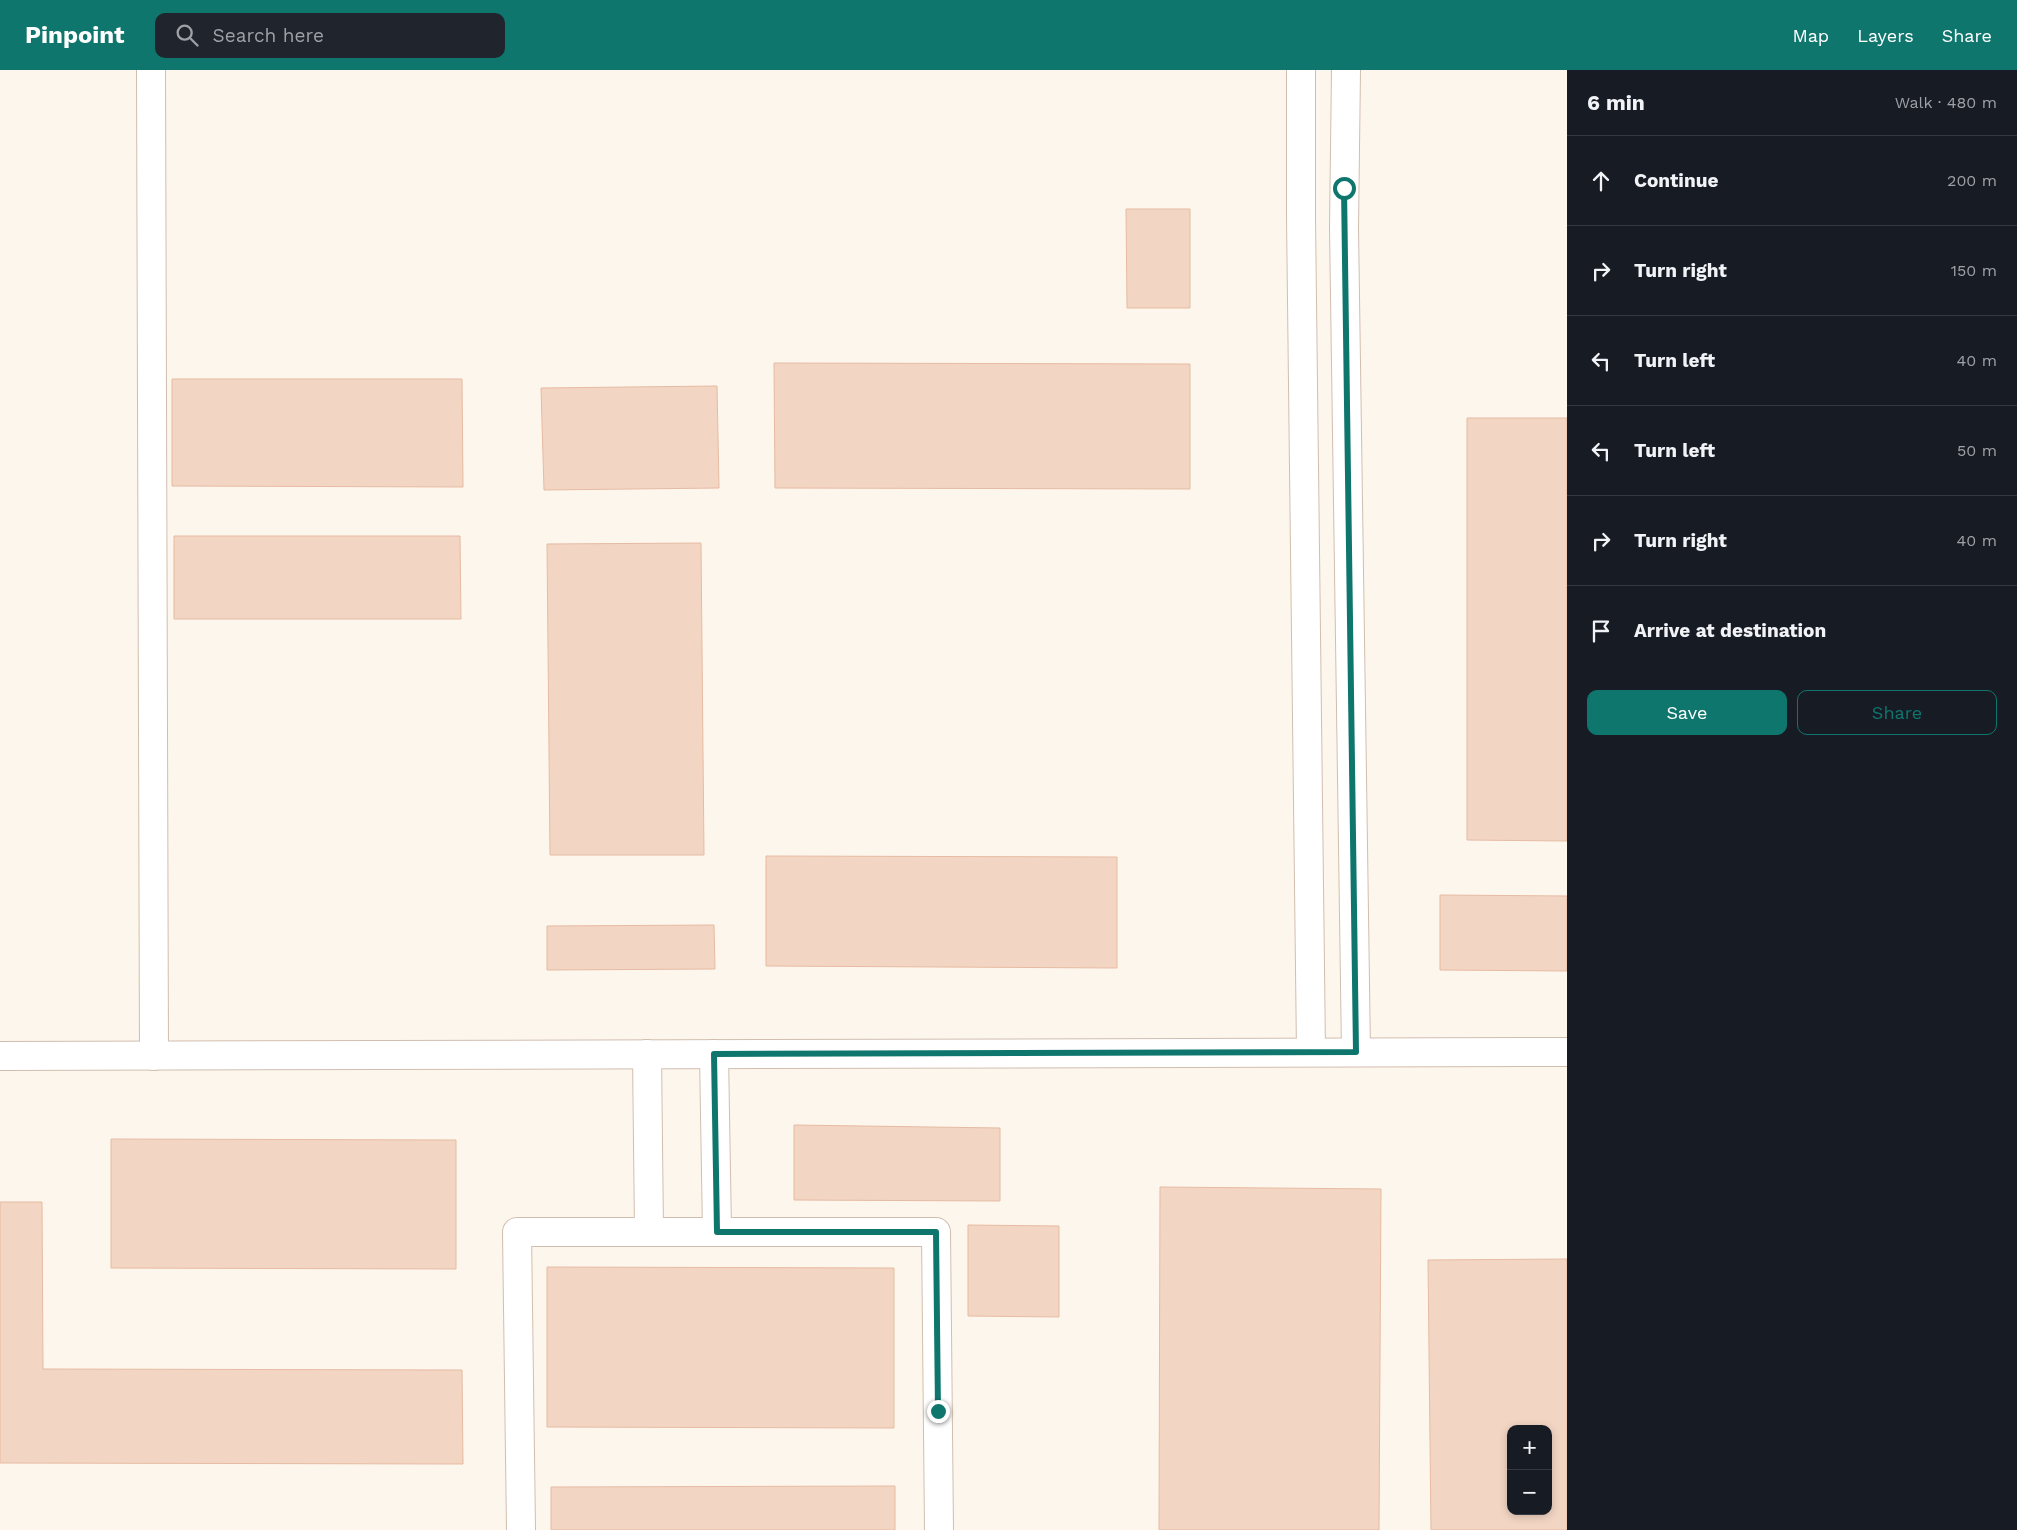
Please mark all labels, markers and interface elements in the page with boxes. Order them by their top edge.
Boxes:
search box [155,13,505,58]
text: Pinpoint [25,21,125,49]
icon: search [173,21,201,49]
text: Search here [213,24,324,47]
text: Map [1792,25,1829,46]
text: Layers [1857,25,1914,46]
text: Share [1942,25,1992,46]
text: 6 min [1587,90,1645,115]
text: Walk · 480 m [1895,93,1997,112]
icon: ahead [1587,167,1615,195]
text: Continue [1634,169,1718,192]
text: 200 m [1947,171,1997,190]
route start [1333,177,1356,200]
icon: right [1587,257,1615,285]
text: Turn right [1634,259,1727,282]
text: 150 m [1951,261,1997,280]
icon: left [1587,347,1615,375]
text: Turn left [1634,349,1715,372]
text: 40 m [1957,351,1997,370]
icon: left [1587,437,1615,465]
text: Turn left [1634,439,1715,462]
text: 50 m [1957,441,1997,460]
icon: right [1587,527,1615,555]
text: Turn right [1634,529,1727,552]
text: 40 m [1957,531,1997,550]
icon: arrive [1587,617,1615,645]
text: Arrive at destination [1634,619,1826,642]
button: Save [1587,690,1787,735]
button: Share [1797,690,1997,735]
route end [927,1400,950,1423]
map controls [1507,1425,1552,1515]
button: + [1507,1425,1552,1470]
button: − [1507,1470,1552,1515]

